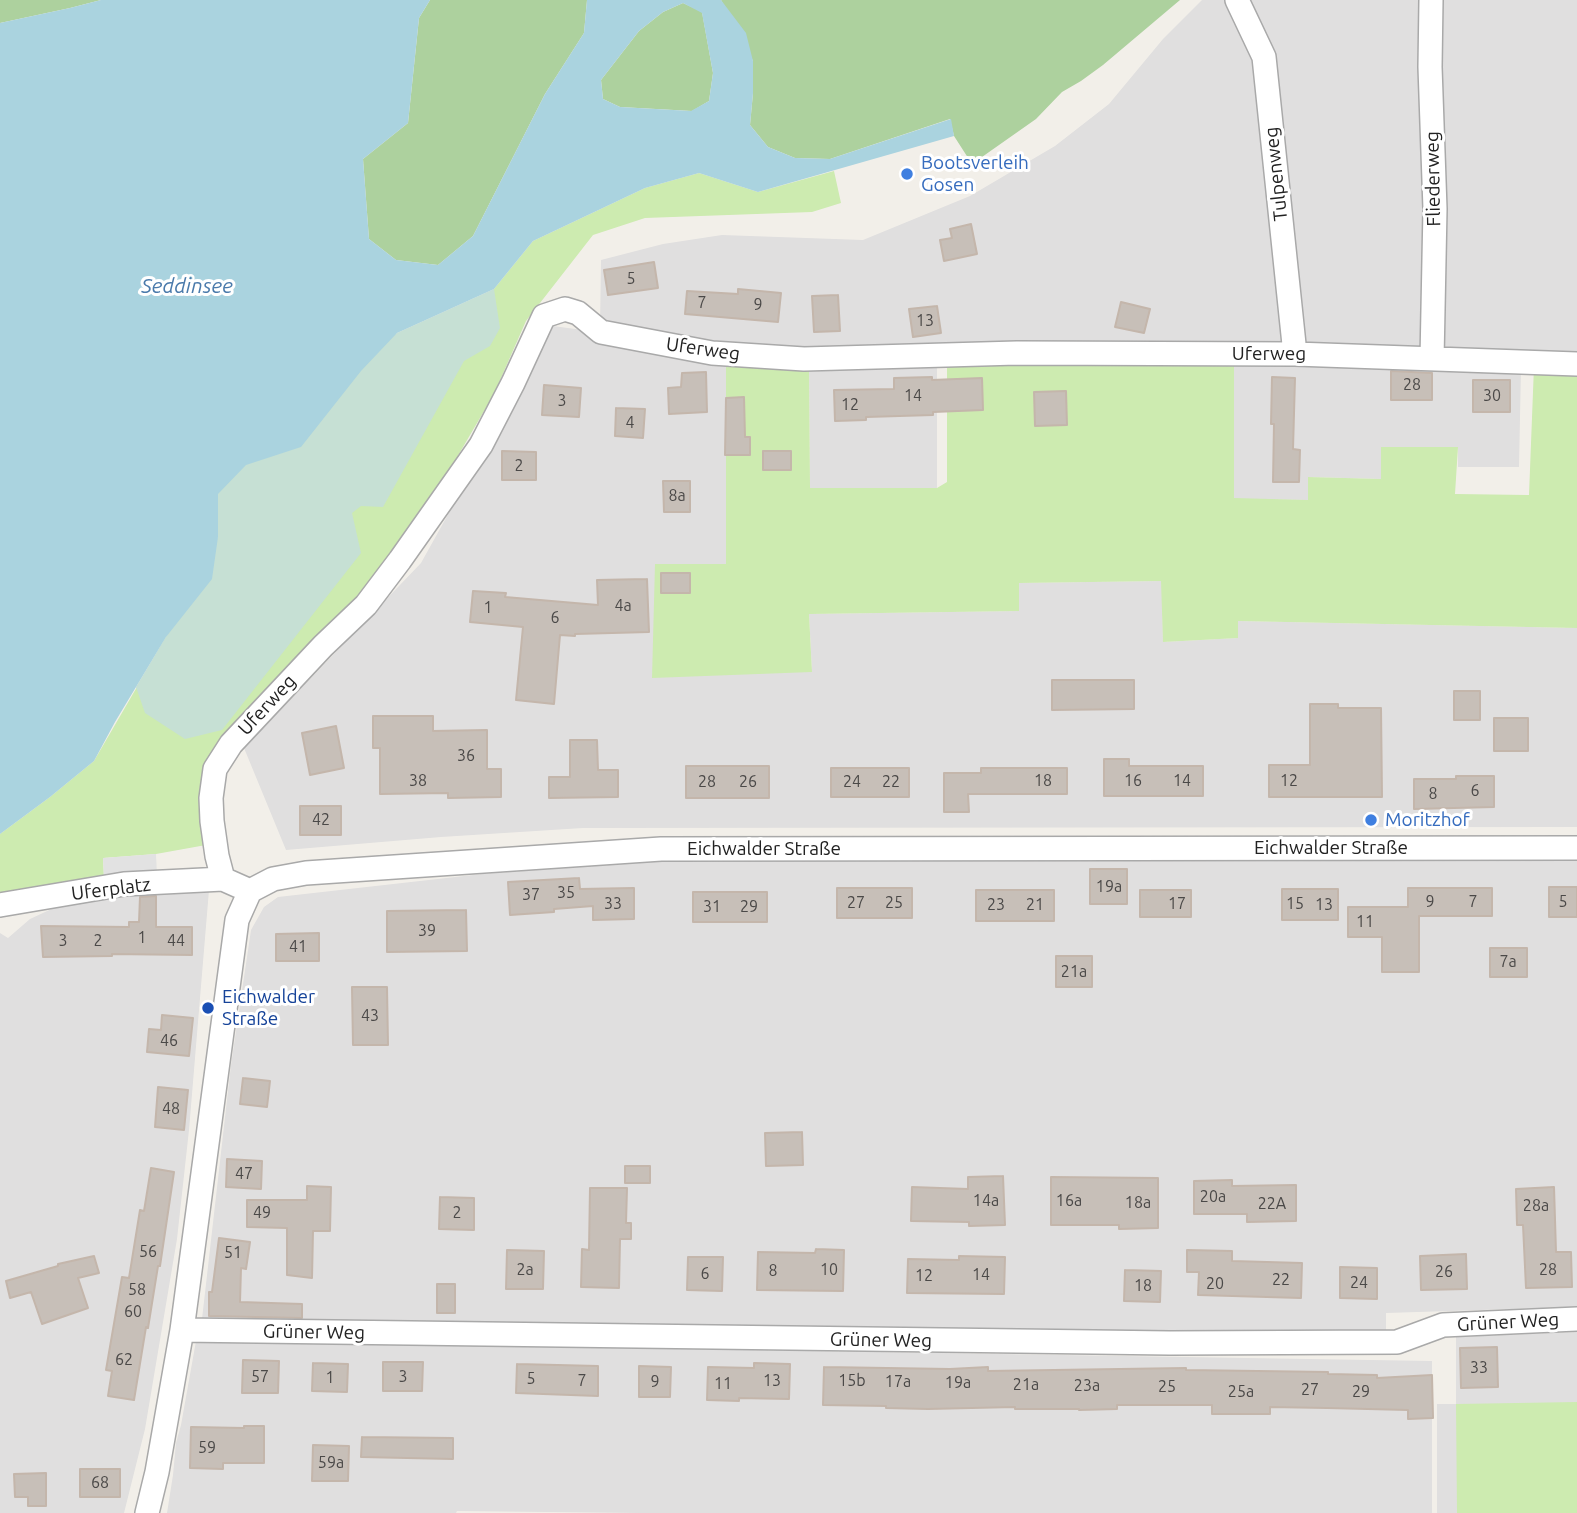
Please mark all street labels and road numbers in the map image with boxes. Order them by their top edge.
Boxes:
street label: Tulpenweg [1260,126,1292,222]
street label: Fliederweg [1421,131,1445,227]
street label: Uferweg [665,333,741,365]
street label: Uferweg [1232,343,1306,365]
street label: Uferweg [233,670,301,740]
street label: Eichwalder Straße [1254,837,1408,859]
street label: Eichwalder Straße [687,838,841,860]
street label: Uferplatz [70,873,152,905]
street label: Grüner Weg [1456,1308,1560,1336]
street label: Grüner Weg [263,1320,365,1344]
street label: Grüner Weg [830,1328,932,1352]

